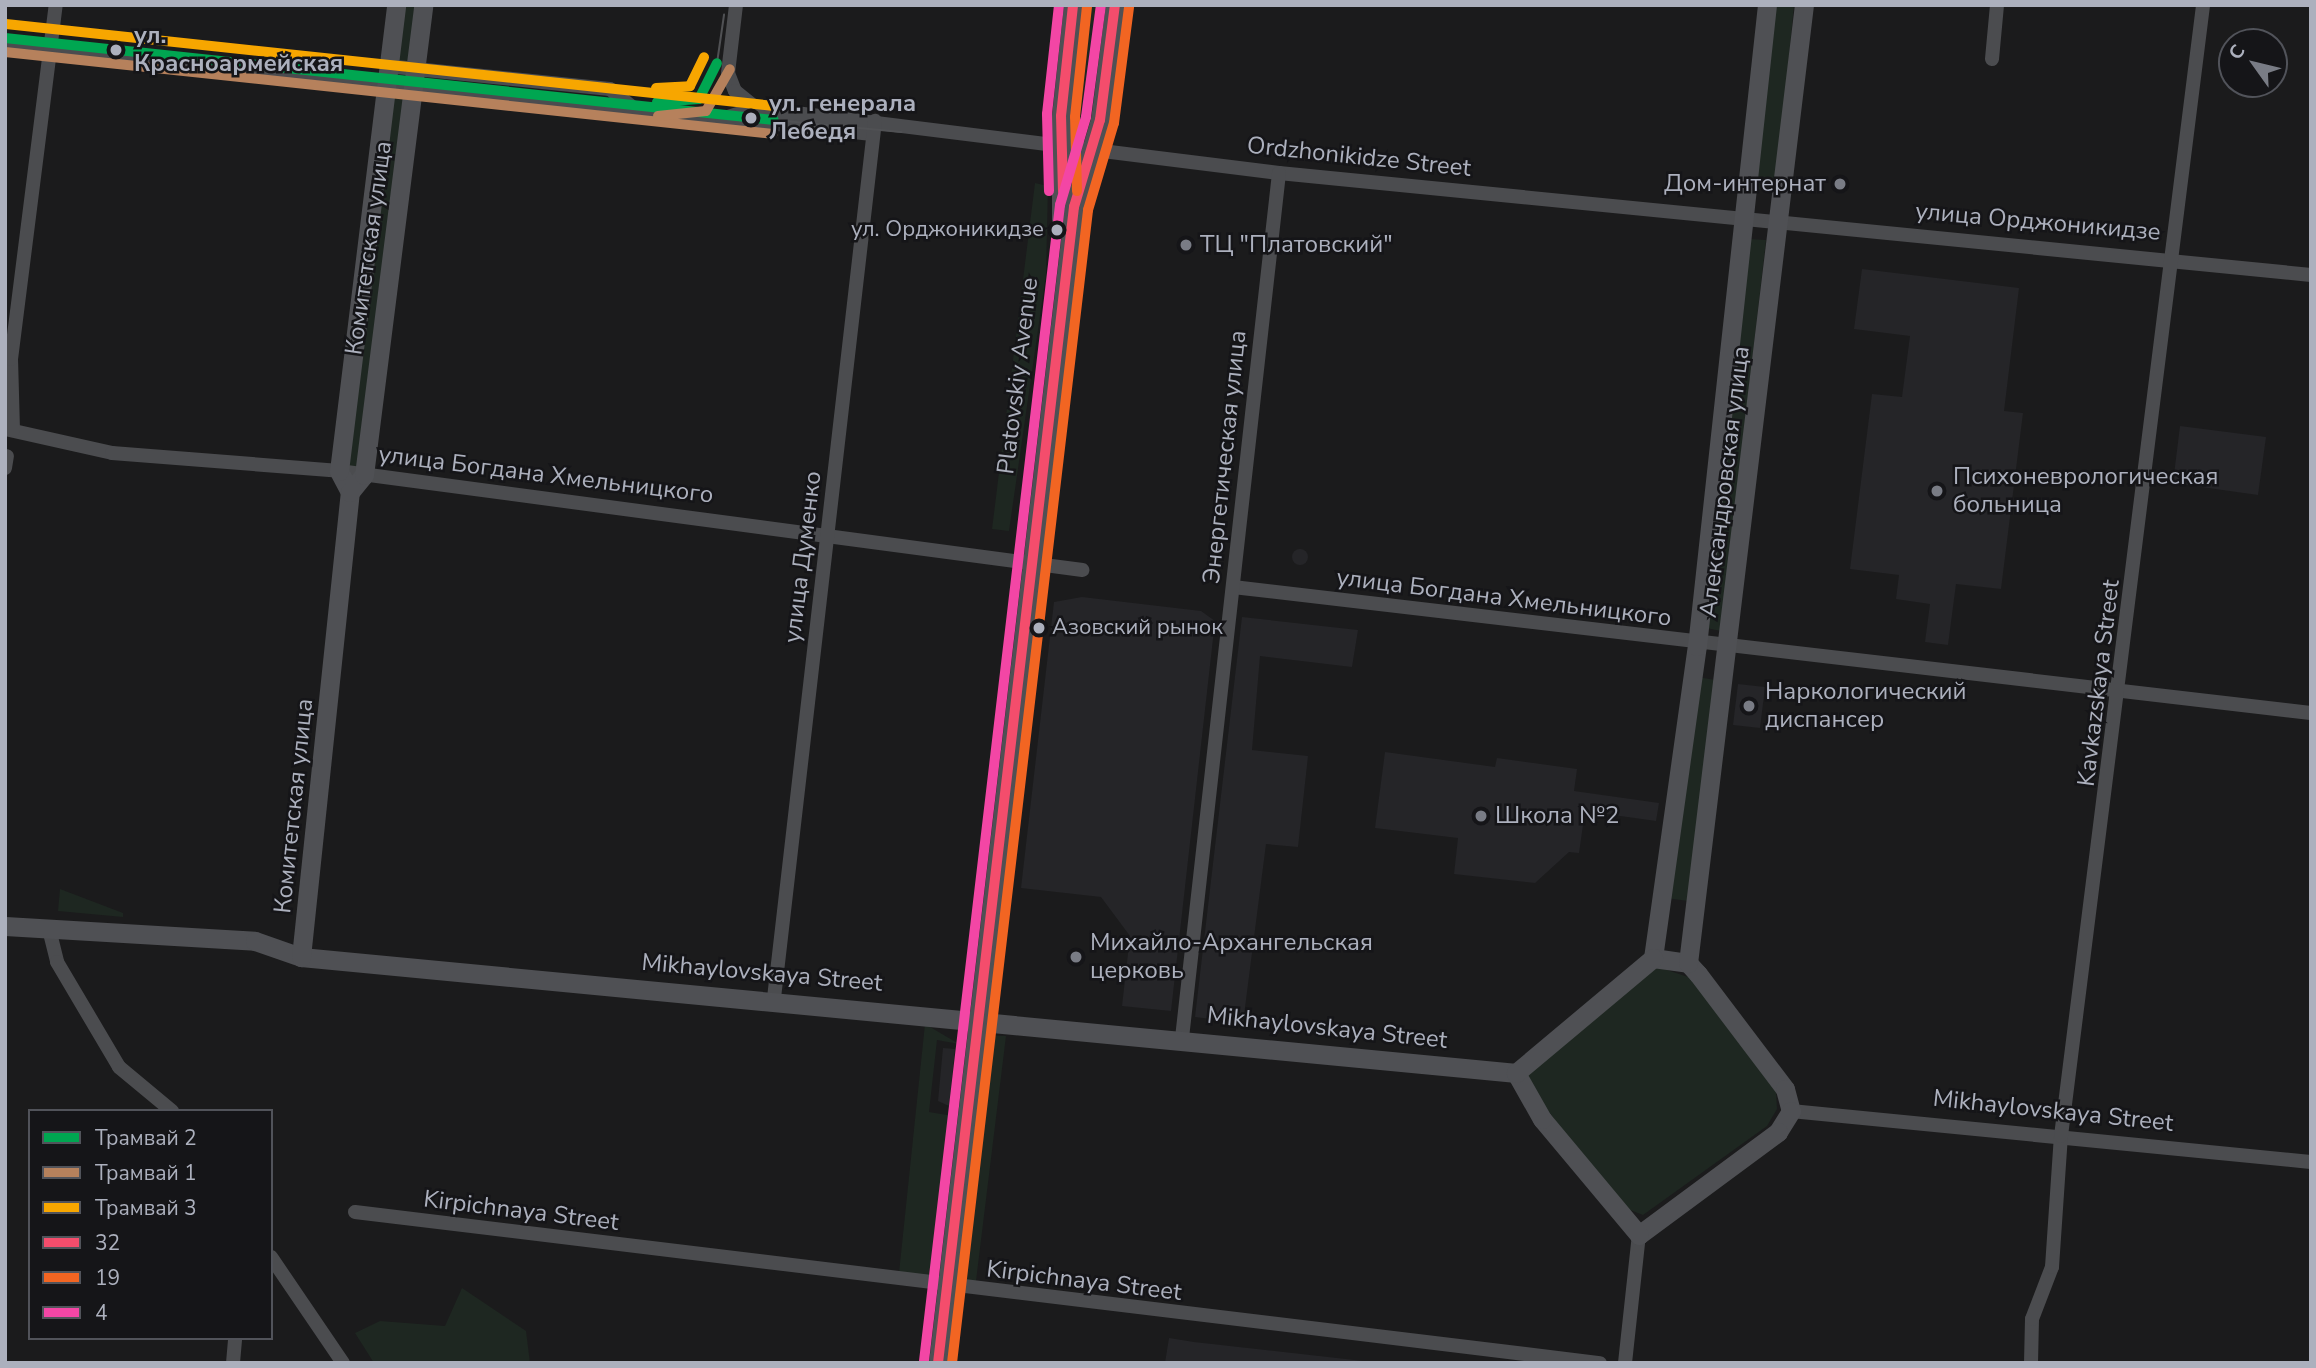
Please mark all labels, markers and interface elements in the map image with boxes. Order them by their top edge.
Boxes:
place label: ул. Красноармейская [134,22,343,78]
north arrow [2218,28,2288,98]
marker: ул. Красноармейская [104,38,128,62]
text: С [2223,40,2252,65]
place label: ул. генерала Лебедя [769,90,916,146]
marker: ул. генерала Лебедя [739,106,763,130]
street label: Ordzhonikidze Street [1246,131,1472,183]
street label: Комитетская улица [340,139,398,357]
place label: Дом-интернат [1664,170,1826,198]
marker: Дом-интернат [1832,176,1848,192]
street label: улица Орджоникидзе [1914,197,2162,247]
place label: ул. Орджоникидзе [851,217,1044,243]
marker: ул. Орджоникидзе [1050,223,1064,237]
place label: ТЦ "Платовский" [1200,231,1393,259]
marker: ТЦ "Платовский" [1178,237,1194,253]
street label: Platovskiy Avenue [992,276,1044,476]
street label: Энергетическая улица [1197,329,1253,585]
street label: Александровская улица [1694,345,1756,619]
street label: улица Богдана Хмельницкого [377,440,715,510]
place label: Психоневрологическая больница [1953,463,2218,519]
street label: улица Думенко [778,469,828,645]
marker: Психоневрологическая больница [1927,481,1947,501]
street label: улица Богдана Хмельницкого [1335,563,1673,633]
street label: Kavkazskaya Street [2072,578,2126,788]
place label: Азовский рынок [1052,615,1223,641]
marker: Азовский рынок [1032,621,1046,635]
place label: Наркологический диспансер [1765,678,1966,734]
marker: Наркологический диспансер [1739,696,1759,716]
street label: Комитетская улица [268,697,320,915]
place label: Школа №2 [1495,802,1619,830]
marker: Школа №2 [1473,808,1489,824]
place label: Михайло-Архангельская церковь [1090,929,1373,985]
street label: Mikhaylovskaya Street [640,948,884,998]
marker: Михайло-Архангельская церковь [1068,949,1084,965]
street label: Mikhaylovskaya Street [1205,1001,1449,1055]
street label: Mikhaylovskaya Street [1931,1084,2175,1138]
legend [28,1109,273,1340]
text: Трамвай 2 [95,1124,197,1152]
text: Трамвай 1 [95,1159,197,1187]
street label: Kirpichnaya Street [422,1185,620,1237]
text: Трамвай 3 [95,1194,197,1222]
text: 32 [95,1229,120,1257]
street label: Kirpichnaya Street [985,1255,1183,1307]
text: 19 [95,1264,120,1292]
text: 4 [95,1299,108,1327]

